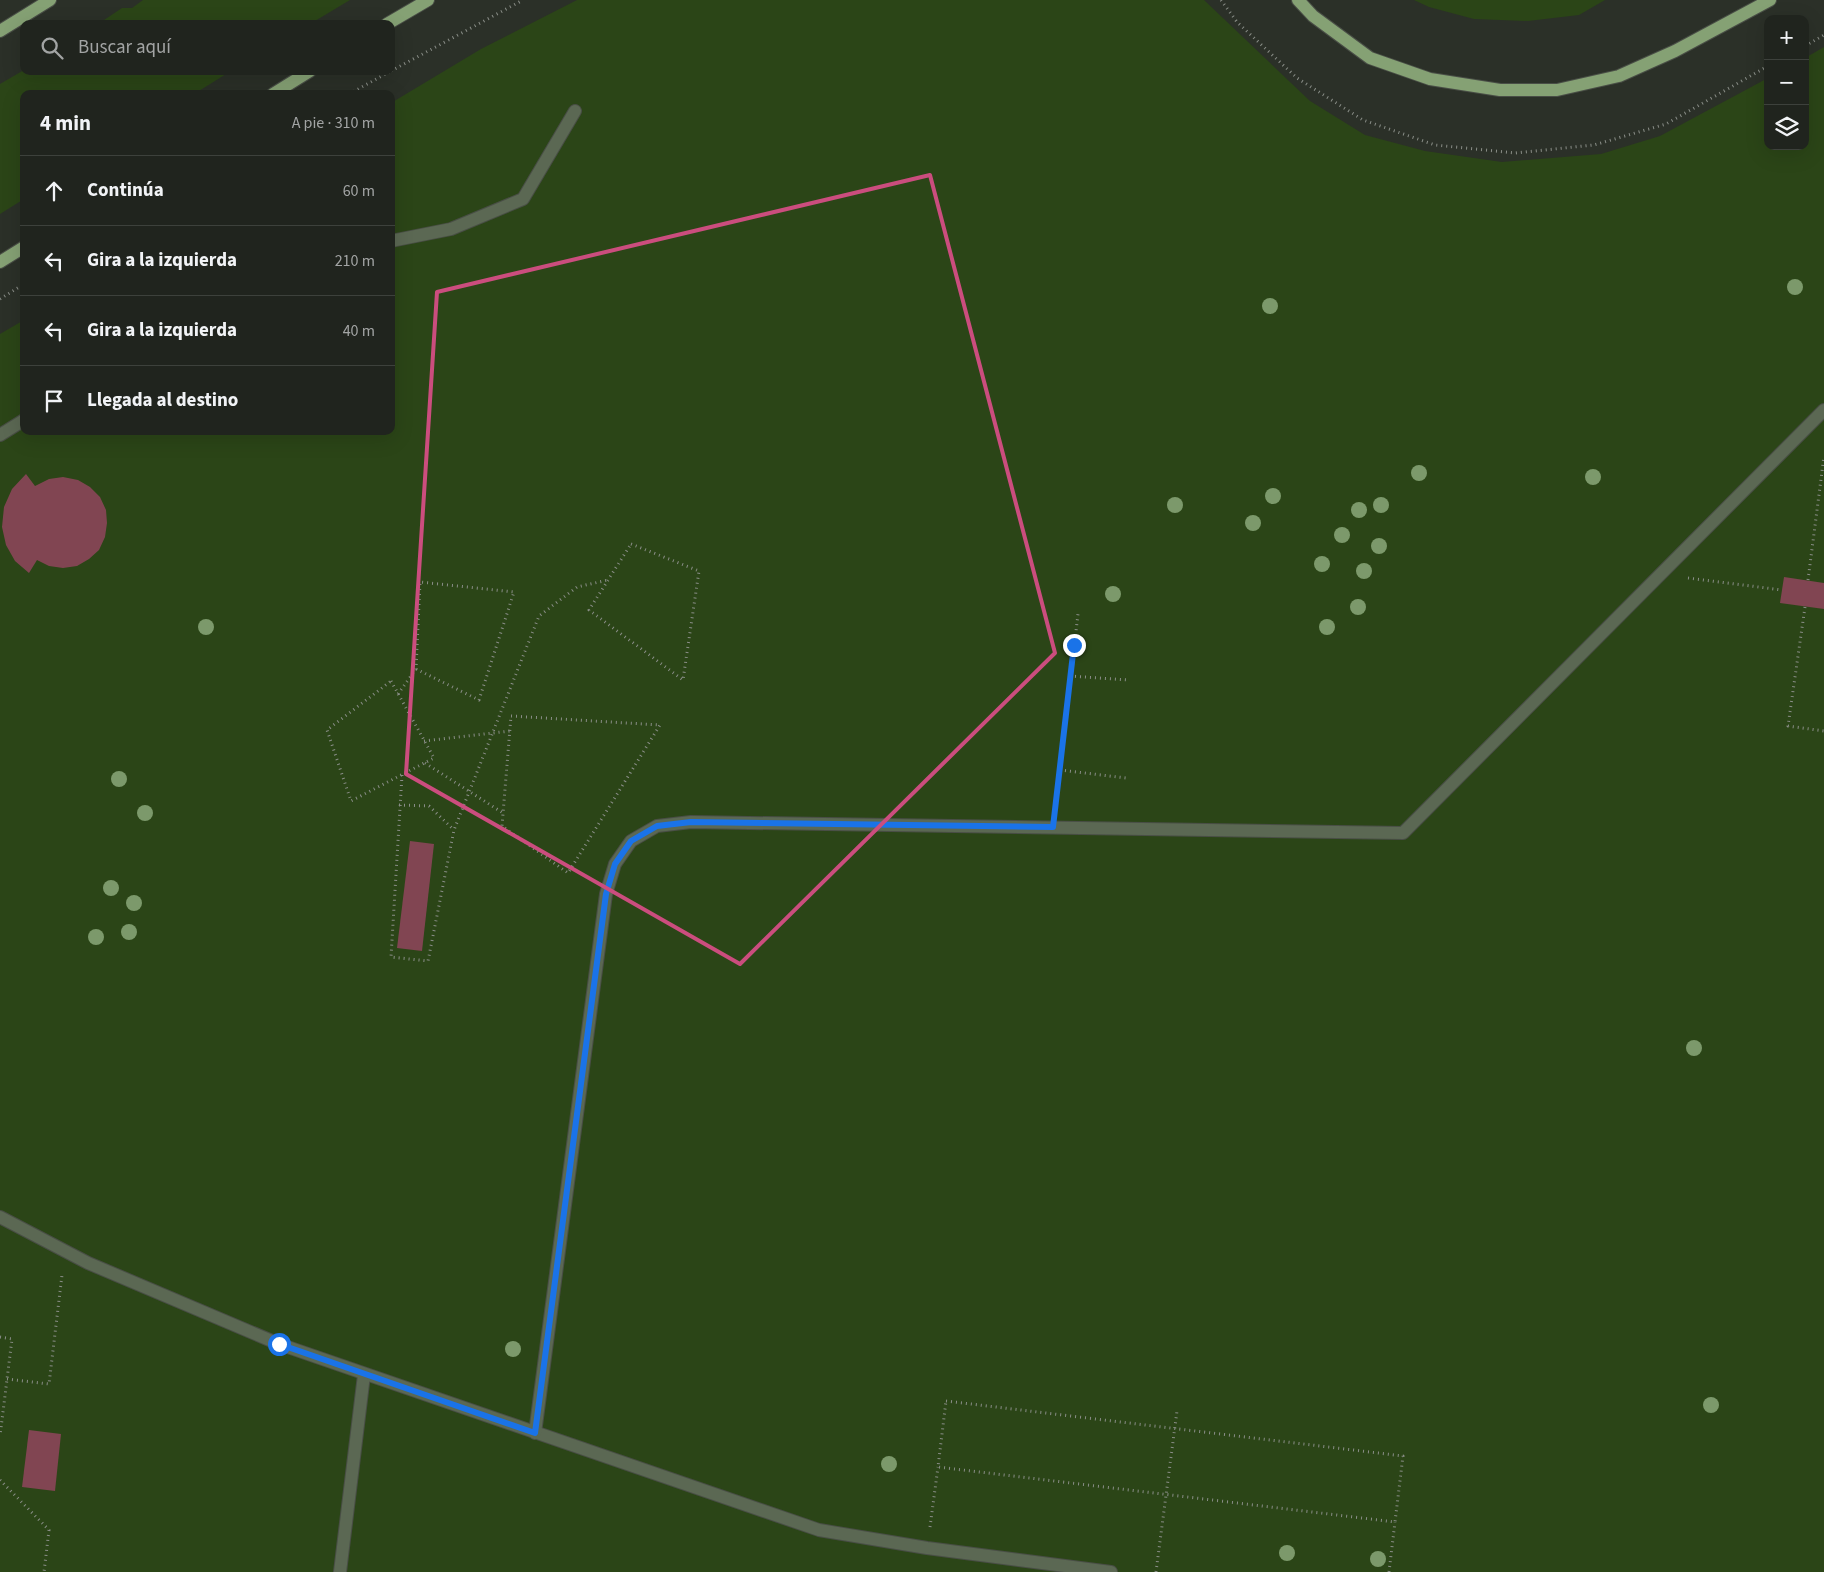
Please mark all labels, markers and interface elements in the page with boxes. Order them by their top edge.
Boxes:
map controls [1764,15,1809,150]
button: + [1764,15,1809,60]
search box [20,20,395,75]
icon: search [38,34,66,62]
text: Buscar aquí [78,34,171,61]
button: − [1764,60,1809,105]
button: layers [1764,105,1809,150]
text: 4 min [40,108,91,138]
text: A pie · 310 m [292,112,375,134]
icon: ahead [40,177,68,205]
text: Continúa [87,177,164,204]
text: 60 m [343,180,375,202]
icon: left [40,247,68,275]
text: Gira a la izquierda [87,247,237,274]
text: 210 m [335,250,375,272]
icon: left [40,317,68,345]
text: Gira a la izquierda [87,317,237,344]
text: 40 m [343,320,375,342]
icon: arrive [40,387,68,415]
text: Llegada al destino [87,387,238,414]
route end [1063,634,1086,657]
route start [268,1333,291,1356]

